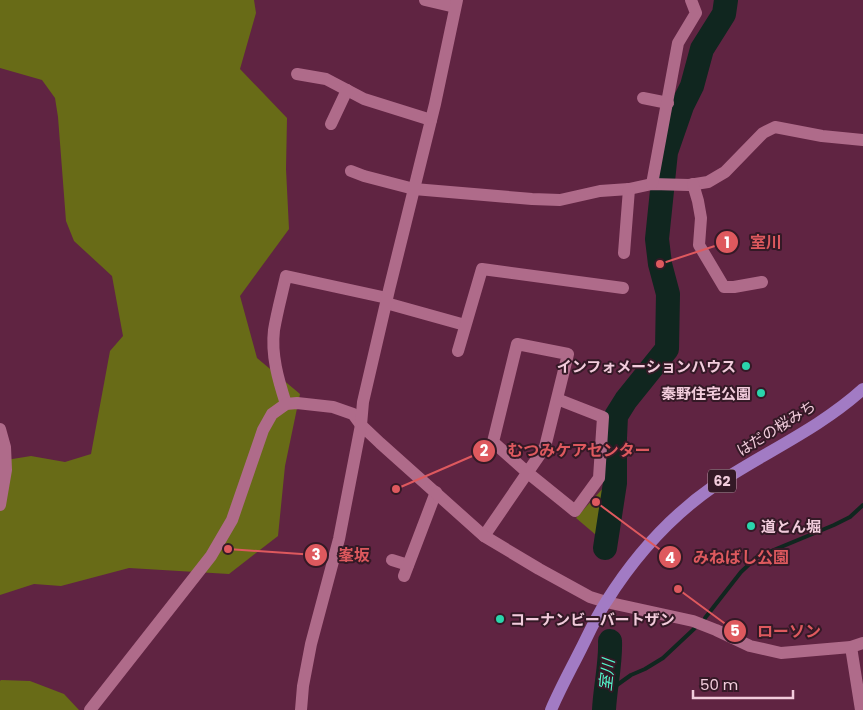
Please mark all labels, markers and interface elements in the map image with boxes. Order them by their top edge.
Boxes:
callout: 室川 [715,227,792,258]
text: 室川 [750,231,782,254]
text: 1 [724,232,730,253]
place label: インフォメーションハウス [557,356,736,377]
marker: インフォメーションハウス [740,360,752,372]
place label: 秦野住宅公園 [661,383,751,404]
marker: 秦野住宅公園 [755,387,767,399]
street label: はだの桜みち [732,395,820,461]
callout: むつみケアセンター [472,435,661,466]
text: むつみケアセンター [507,439,651,462]
text: 2 [480,440,489,461]
road number: 62 [708,470,736,492]
place label: 道とん堀 [761,516,821,537]
marker: 道とん堀 [745,520,757,532]
callout: 峯坂 [303,540,380,571]
callout: みねばし公園 [658,542,799,573]
text: 3 [311,544,321,565]
text: 峯坂 [338,544,370,567]
text: みねばし公園 [693,546,789,569]
text: 4 [665,547,675,568]
place label: コーナンビーバートザン [510,609,675,630]
marker: コーナンビーバートザン [494,613,506,625]
callout: ローソン [722,616,831,647]
text: 5 [730,620,740,641]
text: ローソン [757,620,821,643]
water label: 室川 [594,656,620,692]
scale bar [693,668,793,700]
text: 50 m [700,674,738,695]

